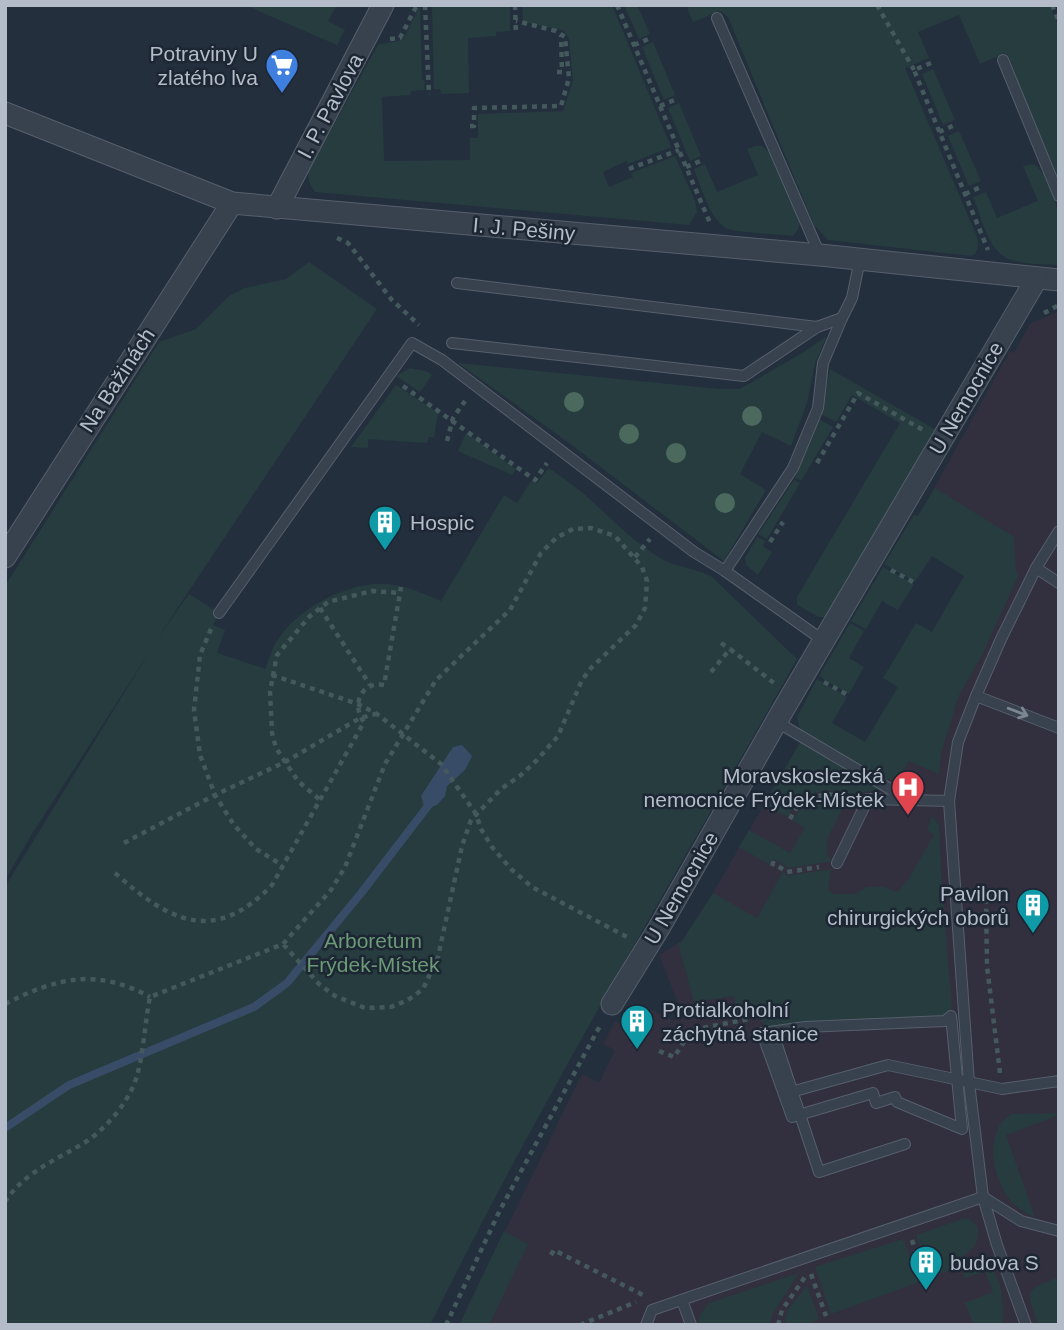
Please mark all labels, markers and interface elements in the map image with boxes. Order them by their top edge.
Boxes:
place label: Potraviny U zlatého lva [149,42,258,89]
supermarket icon: Potraviny U zlatého lva [263,46,301,95]
street label: I. P. Pavlova [293,49,367,162]
street label: I. J. Pešiny [472,213,577,245]
street label: Na Bažinách [75,324,159,436]
street label: U Nemocnice [925,338,1007,458]
building icon: Hospic [366,503,404,552]
place label: Hospic [410,511,474,534]
one-way arrow [1006,707,1028,720]
place label: Moravskoslezská nemocnice Frýdek-Místek [644,764,884,811]
hospital icon: Moravskoslezská nemocnice Frýdek-Místek [889,768,927,817]
street label: U Nemocnice [640,828,722,948]
place label: Pavilon chirurgických oborů [827,882,1009,929]
building icon: Pavilon chirurgických oborů [1014,886,1052,935]
park label: Arboretum Frýdek-Místek [306,929,440,976]
place label: Protialkoholní záchytná stanice [662,998,818,1045]
building icon: Protialkoholní záchytná stanice [618,1002,656,1051]
building icon: budova S [907,1243,945,1292]
place label: budova S [950,1251,1039,1274]

